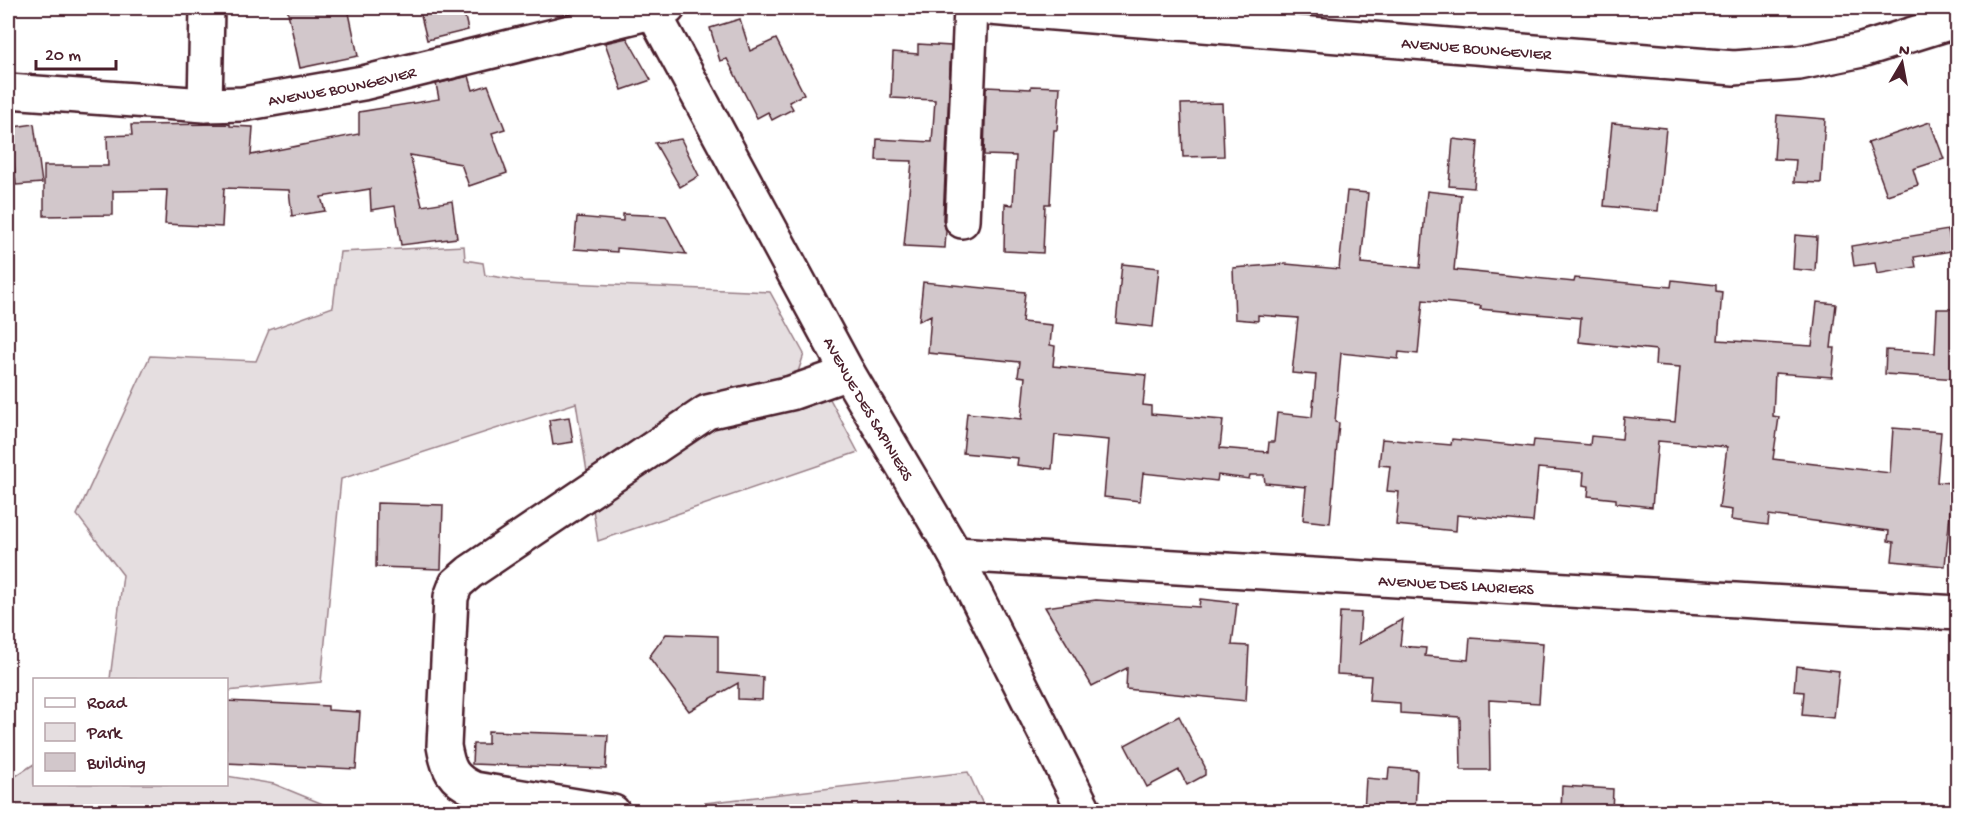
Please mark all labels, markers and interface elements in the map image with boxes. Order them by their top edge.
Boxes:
scale bar [36,33,116,71]
north arrow [1872,33,1932,93]
street label: AVENUE BOUNGEVIER [1400,35,1552,66]
text: N [1897,41,1911,62]
text: 20 m [45,46,81,67]
street label: AVENUE BOUNGEVIER [267,64,419,112]
street label: AVENUE DES SAPINIERS [817,335,916,486]
street label: AVENUE DES LAURIERS [1378,573,1535,601]
legend [33,678,228,786]
text: Road [87,694,128,715]
text: Park [86,724,123,745]
text: Building [86,754,146,775]

